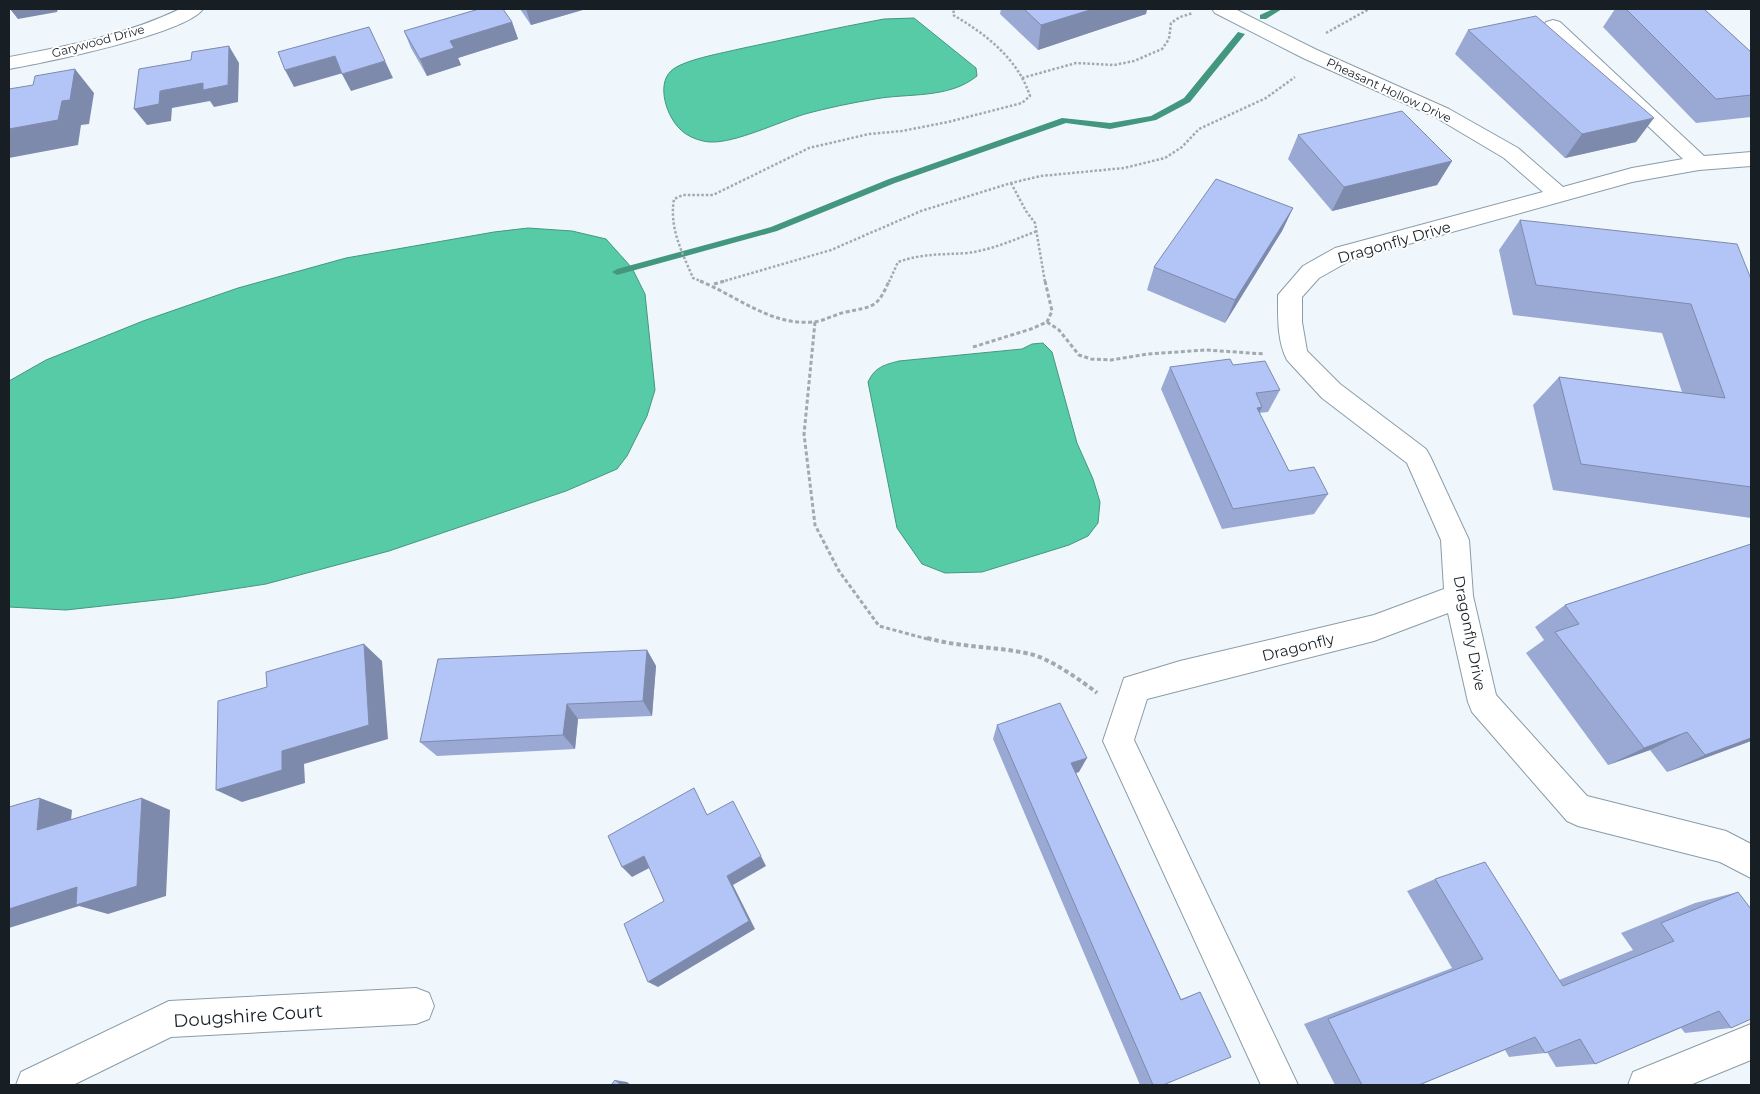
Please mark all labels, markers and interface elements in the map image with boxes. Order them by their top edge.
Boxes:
street label: Garywood Drive [50,21,146,61]
street label: Pheasant Hollow Drive [1324,54,1454,126]
street label: Dragonfly Drive [1335,217,1453,267]
street label: Dragonfly Drive [1450,574,1490,692]
street label: Dragonfly [1260,629,1337,665]
street label: Dougshire Court [173,1000,323,1032]

